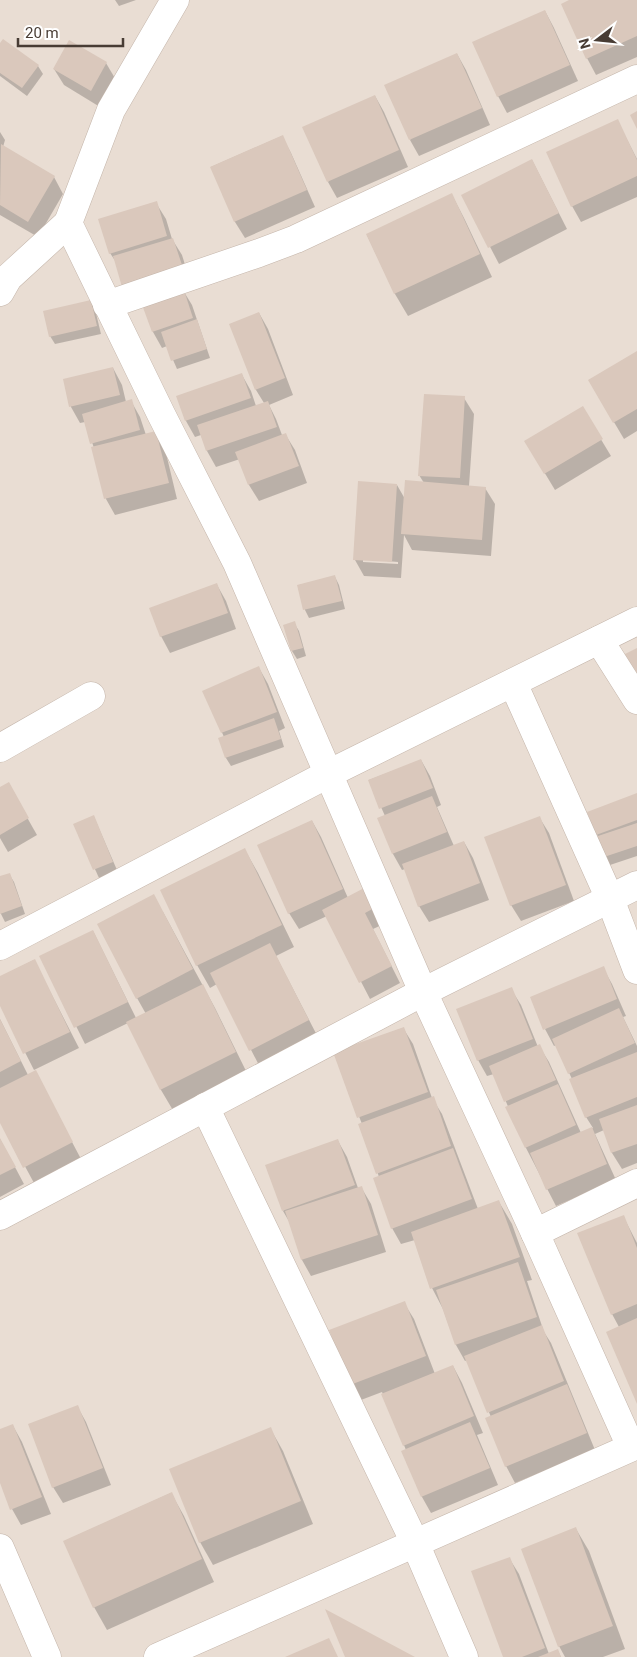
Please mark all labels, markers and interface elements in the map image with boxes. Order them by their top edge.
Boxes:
scale bar [18,15,122,47]
north arrow [572,15,622,65]
text: 20 m [25,24,59,42]
text: N [575,37,594,51]

